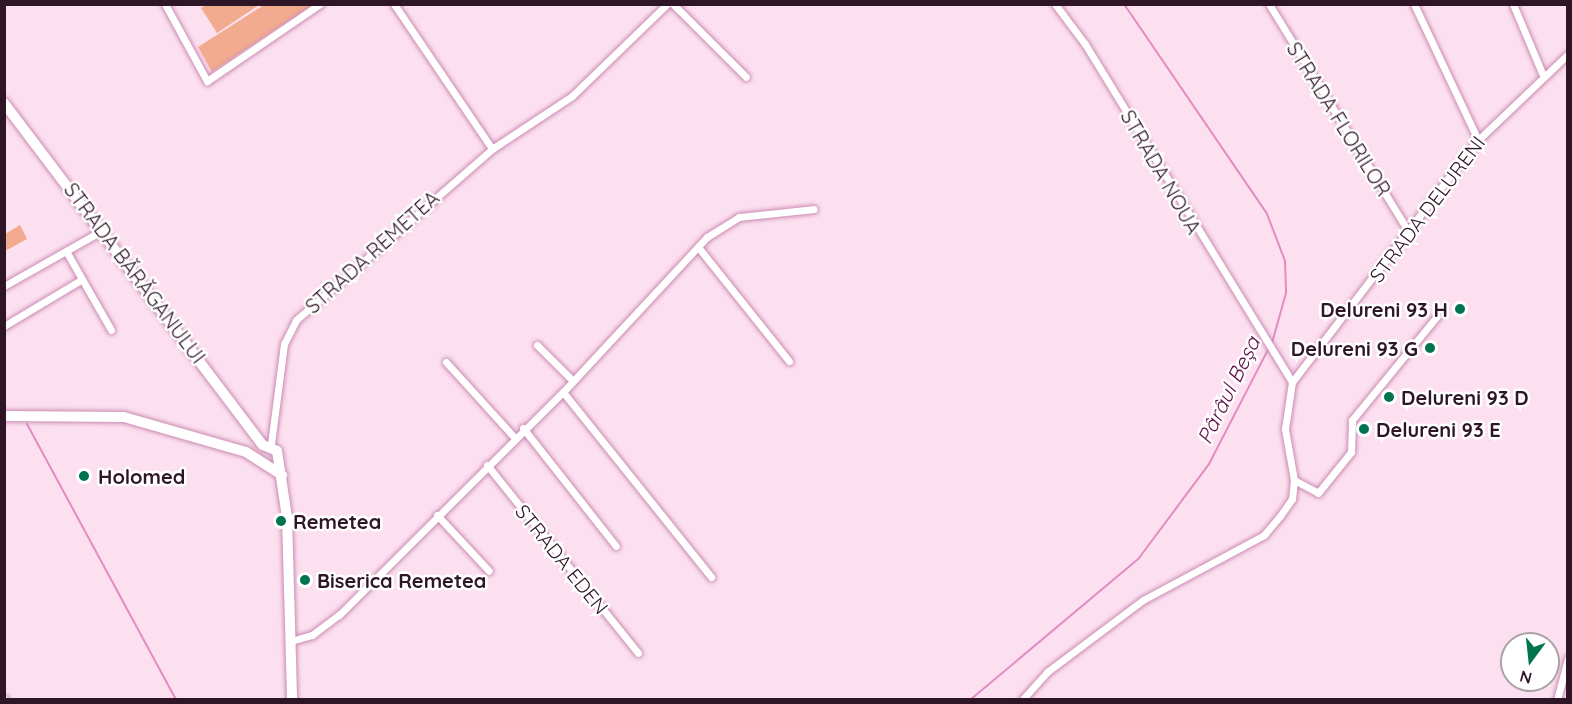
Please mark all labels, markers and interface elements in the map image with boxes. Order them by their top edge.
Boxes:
street label: STRADA FLORILOR [1282,38,1396,200]
street label: STRADA NOUA [1116,106,1206,238]
street label: STRADA DELURENI [1364,131,1490,287]
street label: STRADA BĂRĂGANULUI [59,178,211,368]
street label: STRADA REMETEA [300,186,444,318]
place label: Delureni 93 H [1320,297,1448,321]
marker: Delureni 93 H [1453,302,1467,316]
water label: Pârâul Beșa [1191,332,1265,448]
place label: Delureni 93 G [1291,336,1418,360]
marker: Delureni 93 G [1423,341,1437,355]
place label: Delureni 93 D [1401,385,1529,409]
marker: Delureni 93 D [1382,390,1396,404]
place label: Delureni 93 E [1376,417,1501,441]
marker: Delureni 93 E [1357,422,1371,436]
place label: Holomed [98,464,185,488]
marker: Holomed [75,467,93,485]
street label: STRADA EDEN [511,499,613,619]
place label: Remetea [293,509,381,533]
marker: Remetea [274,514,288,528]
place label: Biserica Remetea [317,568,486,592]
marker: Biserica Remetea [298,573,312,587]
north arrow [1500,632,1560,692]
text: N [1518,666,1534,689]

